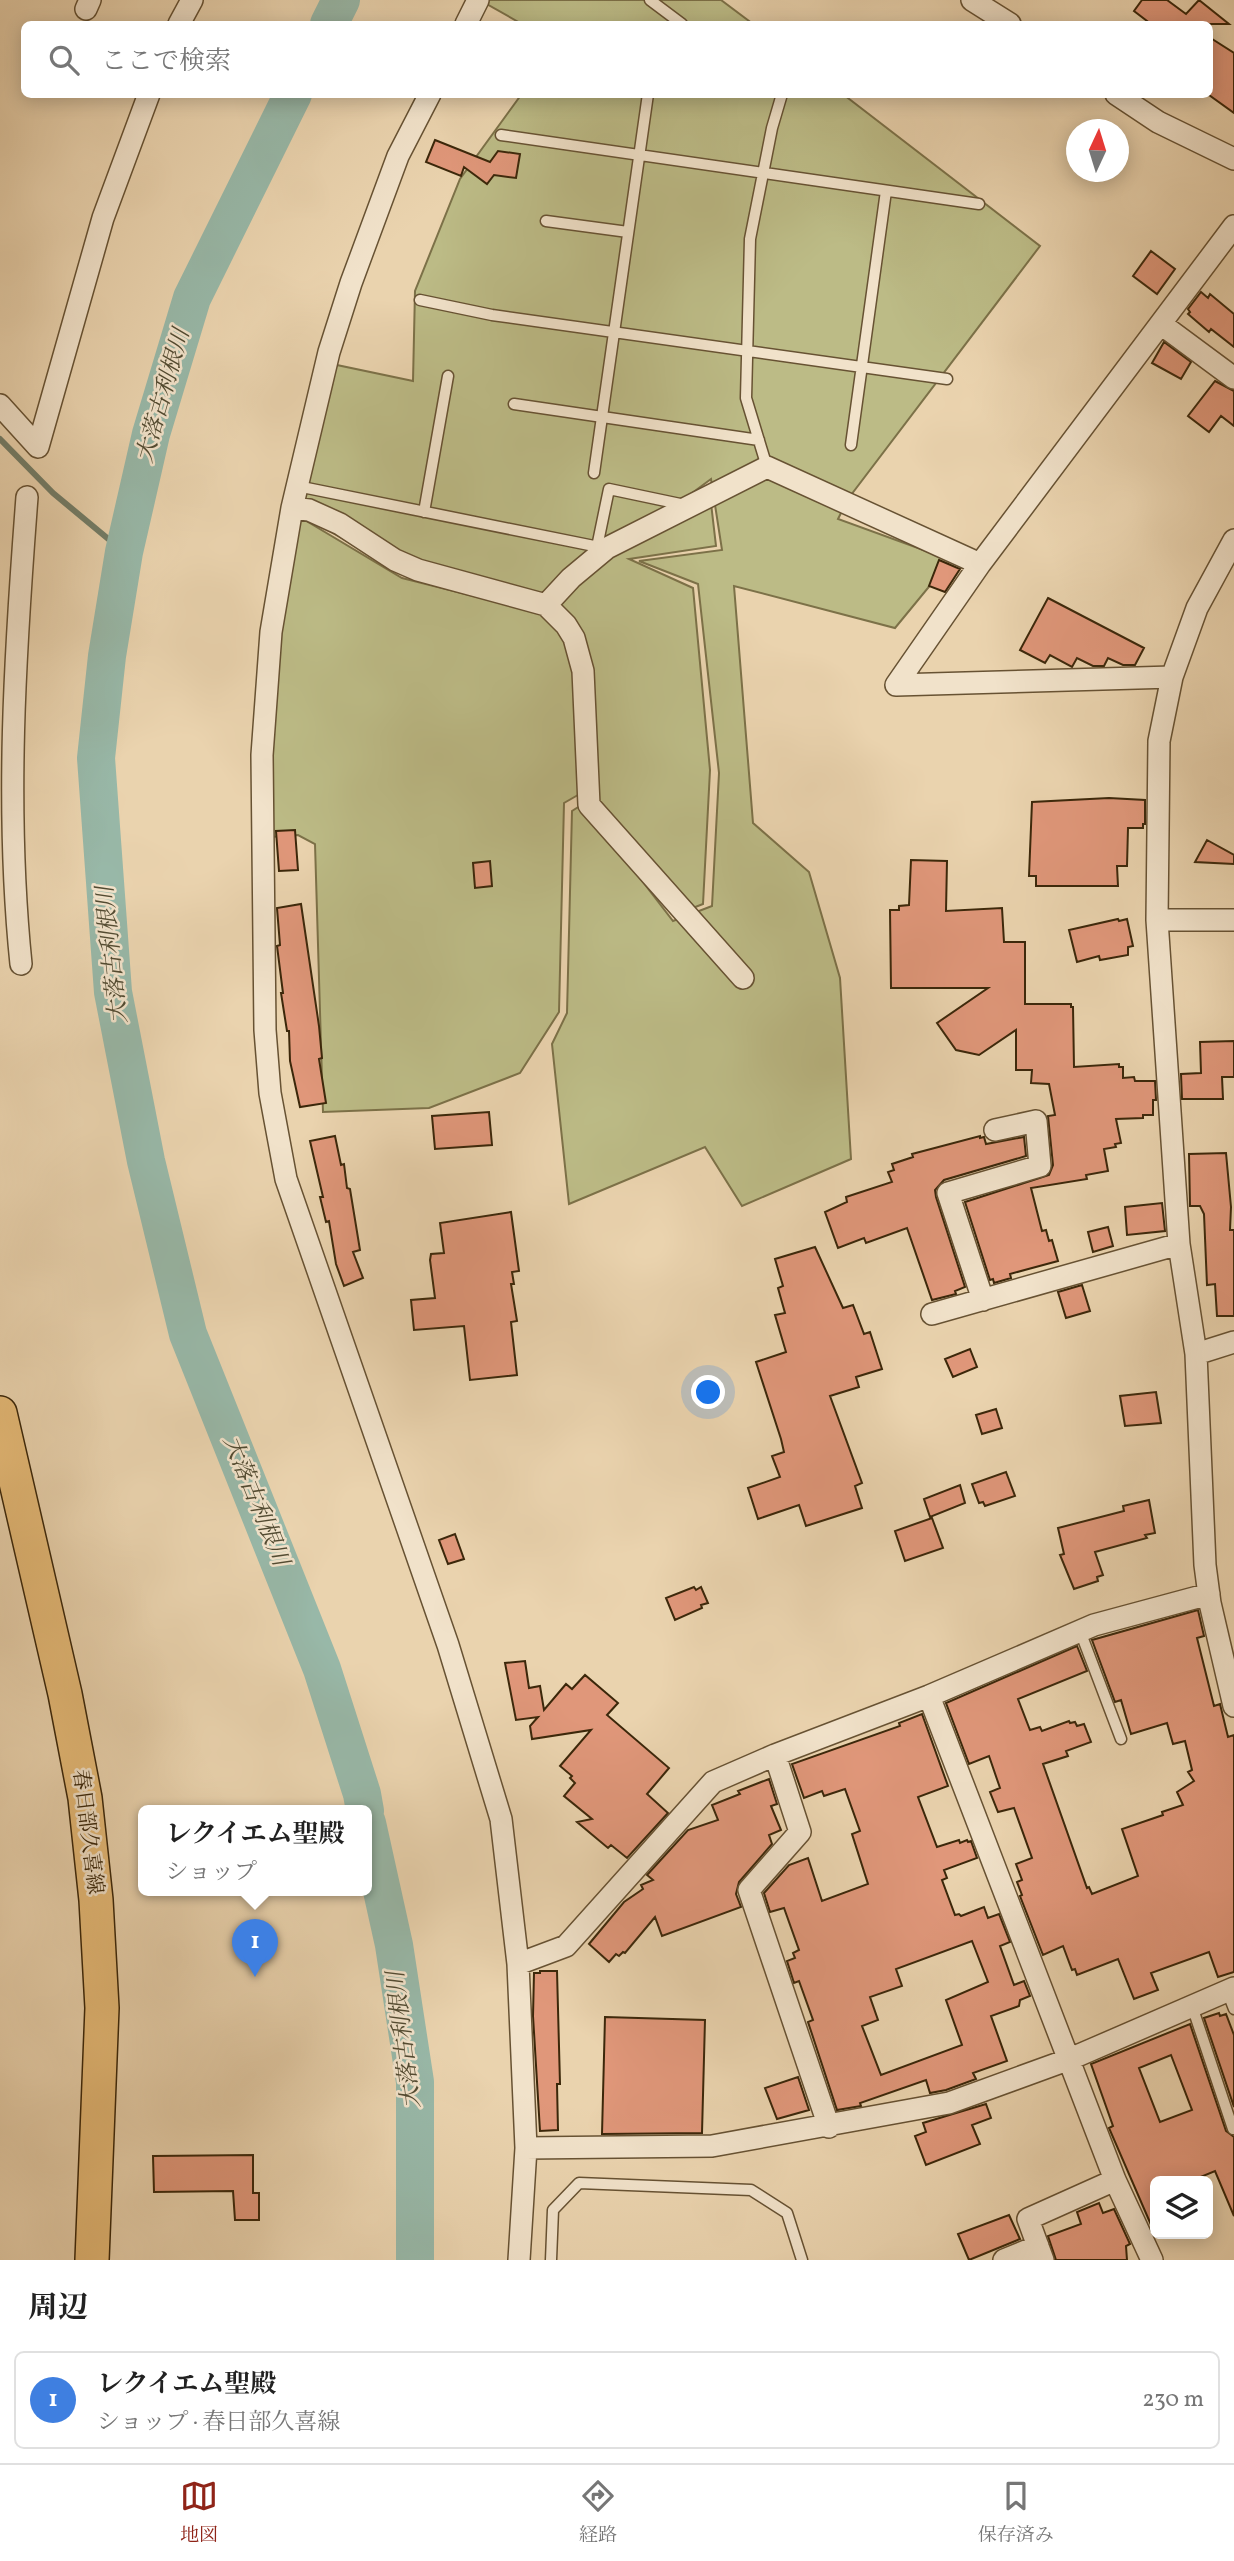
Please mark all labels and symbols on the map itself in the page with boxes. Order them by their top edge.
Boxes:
north arrow [1066,119,1129,182]
water label: 大落古利根川 [130,322,199,467]
water label: 大落古利根川 [90,882,136,1025]
your location [691,1375,725,1409]
water label: 大落古利根川 [214,1431,297,1574]
street label: 春日部久喜線 [65,1768,109,1896]
pin: 1 [232,1919,278,1977]
water label: 大落古利根川 [380,1967,429,2110]

